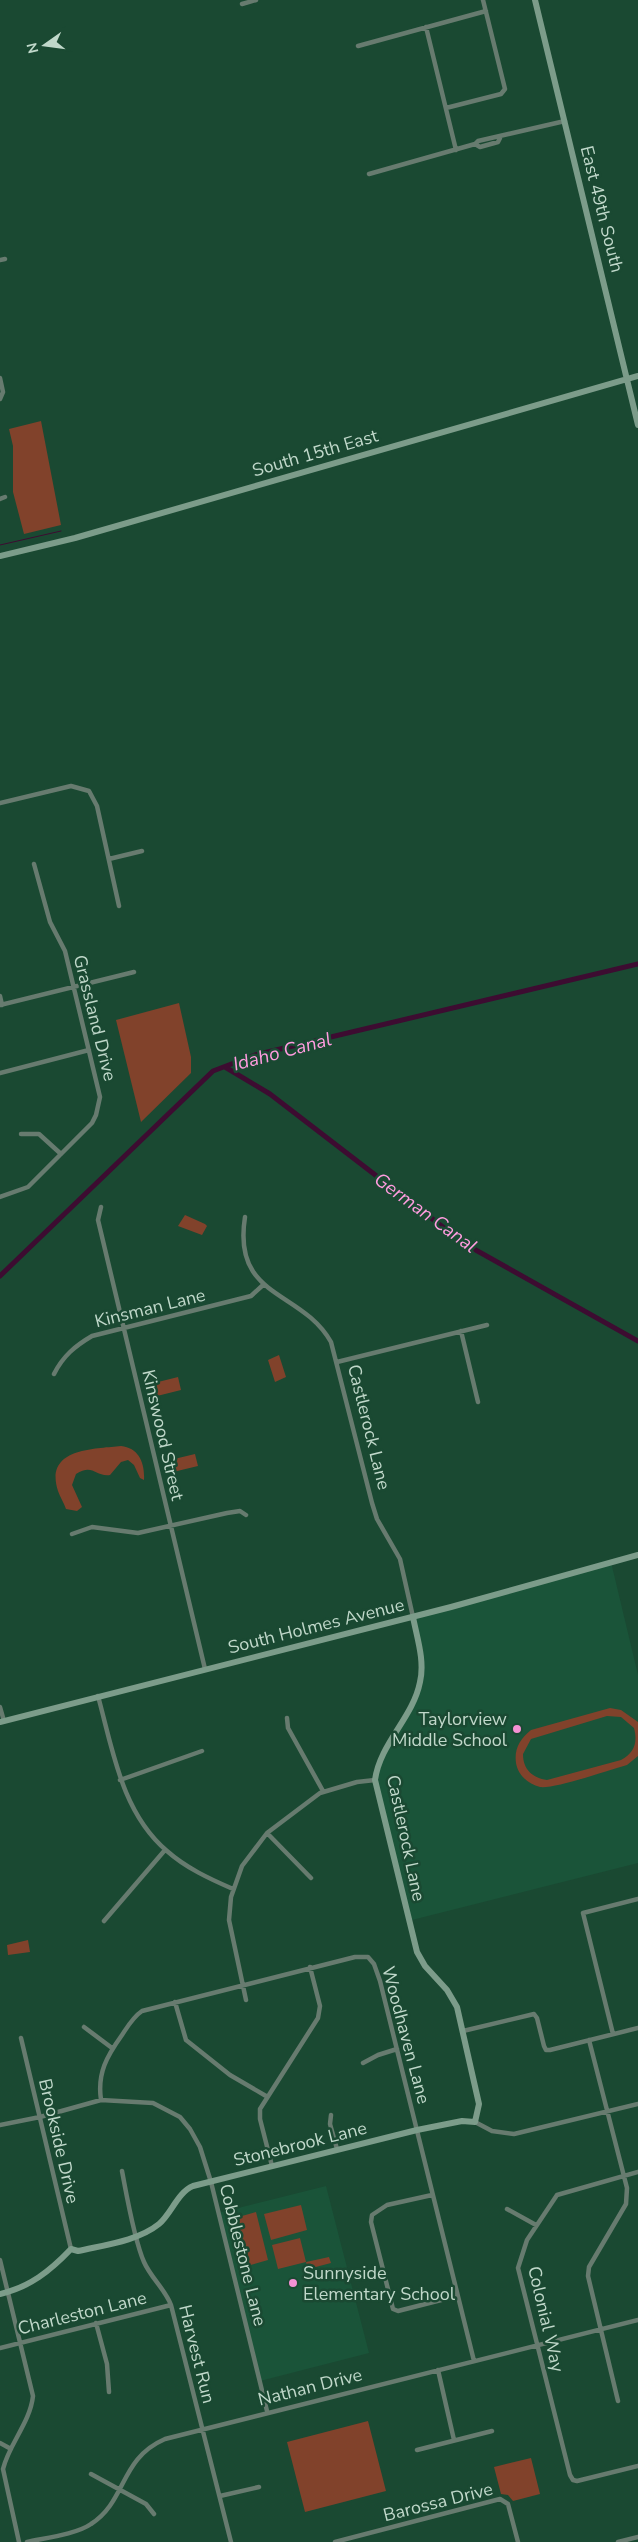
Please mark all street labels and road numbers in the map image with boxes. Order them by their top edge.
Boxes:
street label: East 49th South [575,143,629,275]
street label: South 15th East [249,423,381,482]
street label: Grassland Drive [68,952,122,1084]
street label: Kinsman Lane [92,1283,208,1333]
street label: Castlerock Lane [342,1362,396,1492]
street label: Kinswood Street [136,1367,190,1503]
street label: South Holmes Avenue [225,1592,407,1660]
street label: Castlerock Lane [381,1773,431,1903]
street label: Woodhaven Lane [376,1963,436,2107]
street label: Brookside Drive [33,2076,85,2206]
street label: Stonebrook Lane [231,2116,369,2172]
street label: Cobblestone Lane [214,2181,272,2329]
street label: Colonial Way [522,2264,570,2375]
street label: Charleston Lane [15,2285,149,2341]
street label: Harvest Run [173,2302,221,2406]
street label: Nathan Drive [255,2362,365,2412]
street label: Barossa Drive [381,2477,495,2527]

